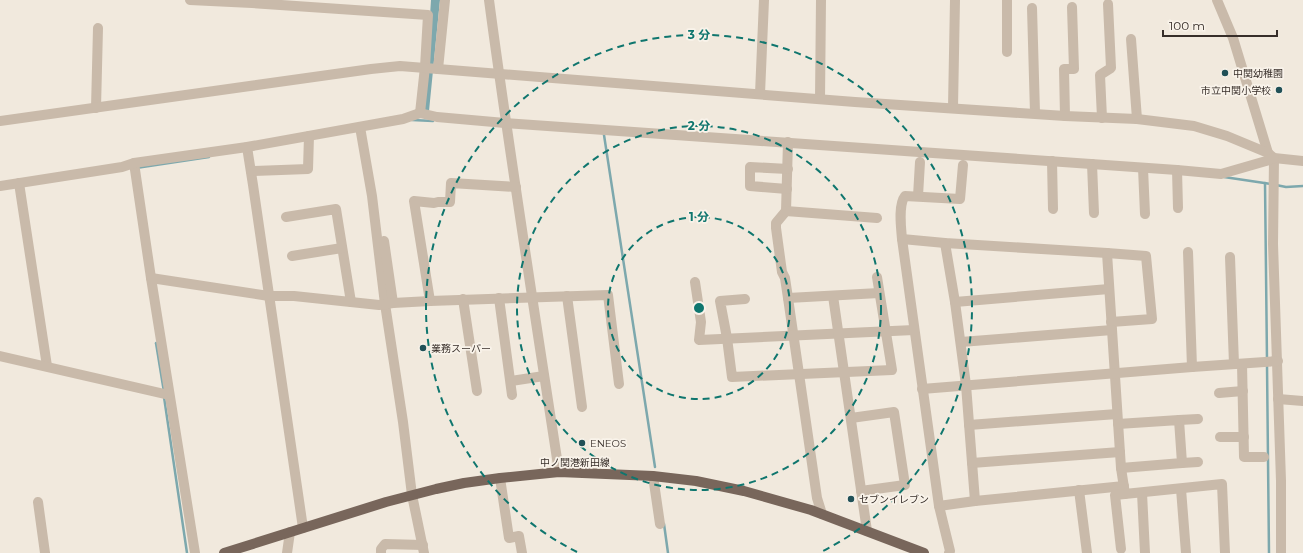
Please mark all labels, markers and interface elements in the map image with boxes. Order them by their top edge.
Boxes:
scale bar [1163,12,1277,38]
text: 100 m [1169,18,1205,33]
text: 3 分 [687,27,710,42]
place label: 中関幼稚園 [1233,67,1283,80]
marker: 中関幼稚園 [1220,68,1230,78]
place label: 市立中関小学校 [1201,84,1271,97]
marker: 市立中関小学校 [1274,85,1284,95]
text: 2 分 [688,118,710,133]
text: 1 分 [689,209,709,224]
centre of rings [692,301,706,315]
place label: 業務スーパー [431,342,491,355]
marker: 業務スーパー [418,343,428,353]
place label: ENEOS [590,437,626,450]
marker: ENEOS [577,438,587,448]
street label: 中ノ関港新田線 [540,456,610,469]
place label: セブンイレブン [859,493,929,506]
marker: セブンイレブン [846,494,856,504]

